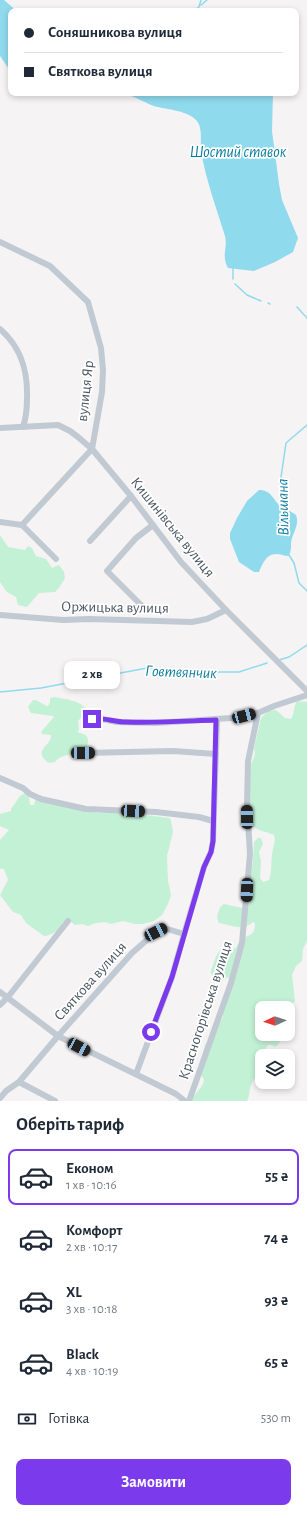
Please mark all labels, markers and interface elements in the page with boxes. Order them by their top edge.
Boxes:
text: Соняшникова вулиця [48,25,182,40]
text: Святкова вулиця [48,64,153,79]
water label: Шостий ставок [190,144,287,160]
street label: вулиця Яр [75,359,96,422]
street label: Кишинівська вулиця [128,475,217,580]
water label: Вільшана [275,478,291,536]
street label: Оржицька вулиця [61,599,169,616]
callout: 2 хв [64,661,120,689]
water label: Говтвянчик [145,663,218,681]
text: 2 хв [82,668,102,681]
car [231,707,257,725]
route end [83,710,101,728]
car [71,747,95,759]
car [121,804,145,818]
car [241,805,253,829]
car [241,878,253,902]
car [143,921,169,943]
street label: Святкова вулиця [51,939,129,1023]
street label: Красногорівська вулиця [176,939,235,1081]
north arrow [255,1001,295,1041]
map controls [255,1001,295,1089]
route start [142,1023,160,1041]
car [66,1036,92,1058]
button: layers [255,1049,295,1089]
text: Оберіть тариф [16,1116,124,1134]
icon: car [18,1159,54,1195]
text: Економ [66,1161,114,1176]
text: 55 ₴ [265,1169,289,1184]
text: 1 хв · 10:16 [66,1179,117,1192]
icon: car [18,1221,54,1257]
text: Комфорт [66,1223,122,1238]
text: 74 ₴ [264,1231,289,1246]
text: 2 хв · 10:17 [66,1241,117,1254]
icon: car [18,1283,54,1319]
text: XL [66,1285,82,1300]
text: 93 ₴ [264,1293,289,1308]
text: 3 хв · 10:18 [66,1303,118,1316]
icon: car [18,1345,54,1381]
text: Black [66,1347,99,1362]
text: 65 ₴ [264,1355,289,1370]
text: 4 хв · 10:19 [66,1365,118,1378]
icon: cash [16,1408,38,1430]
text: Готівка [48,1411,89,1426]
text: 530 m [261,1412,291,1425]
button: Замовити [16,1459,291,1505]

